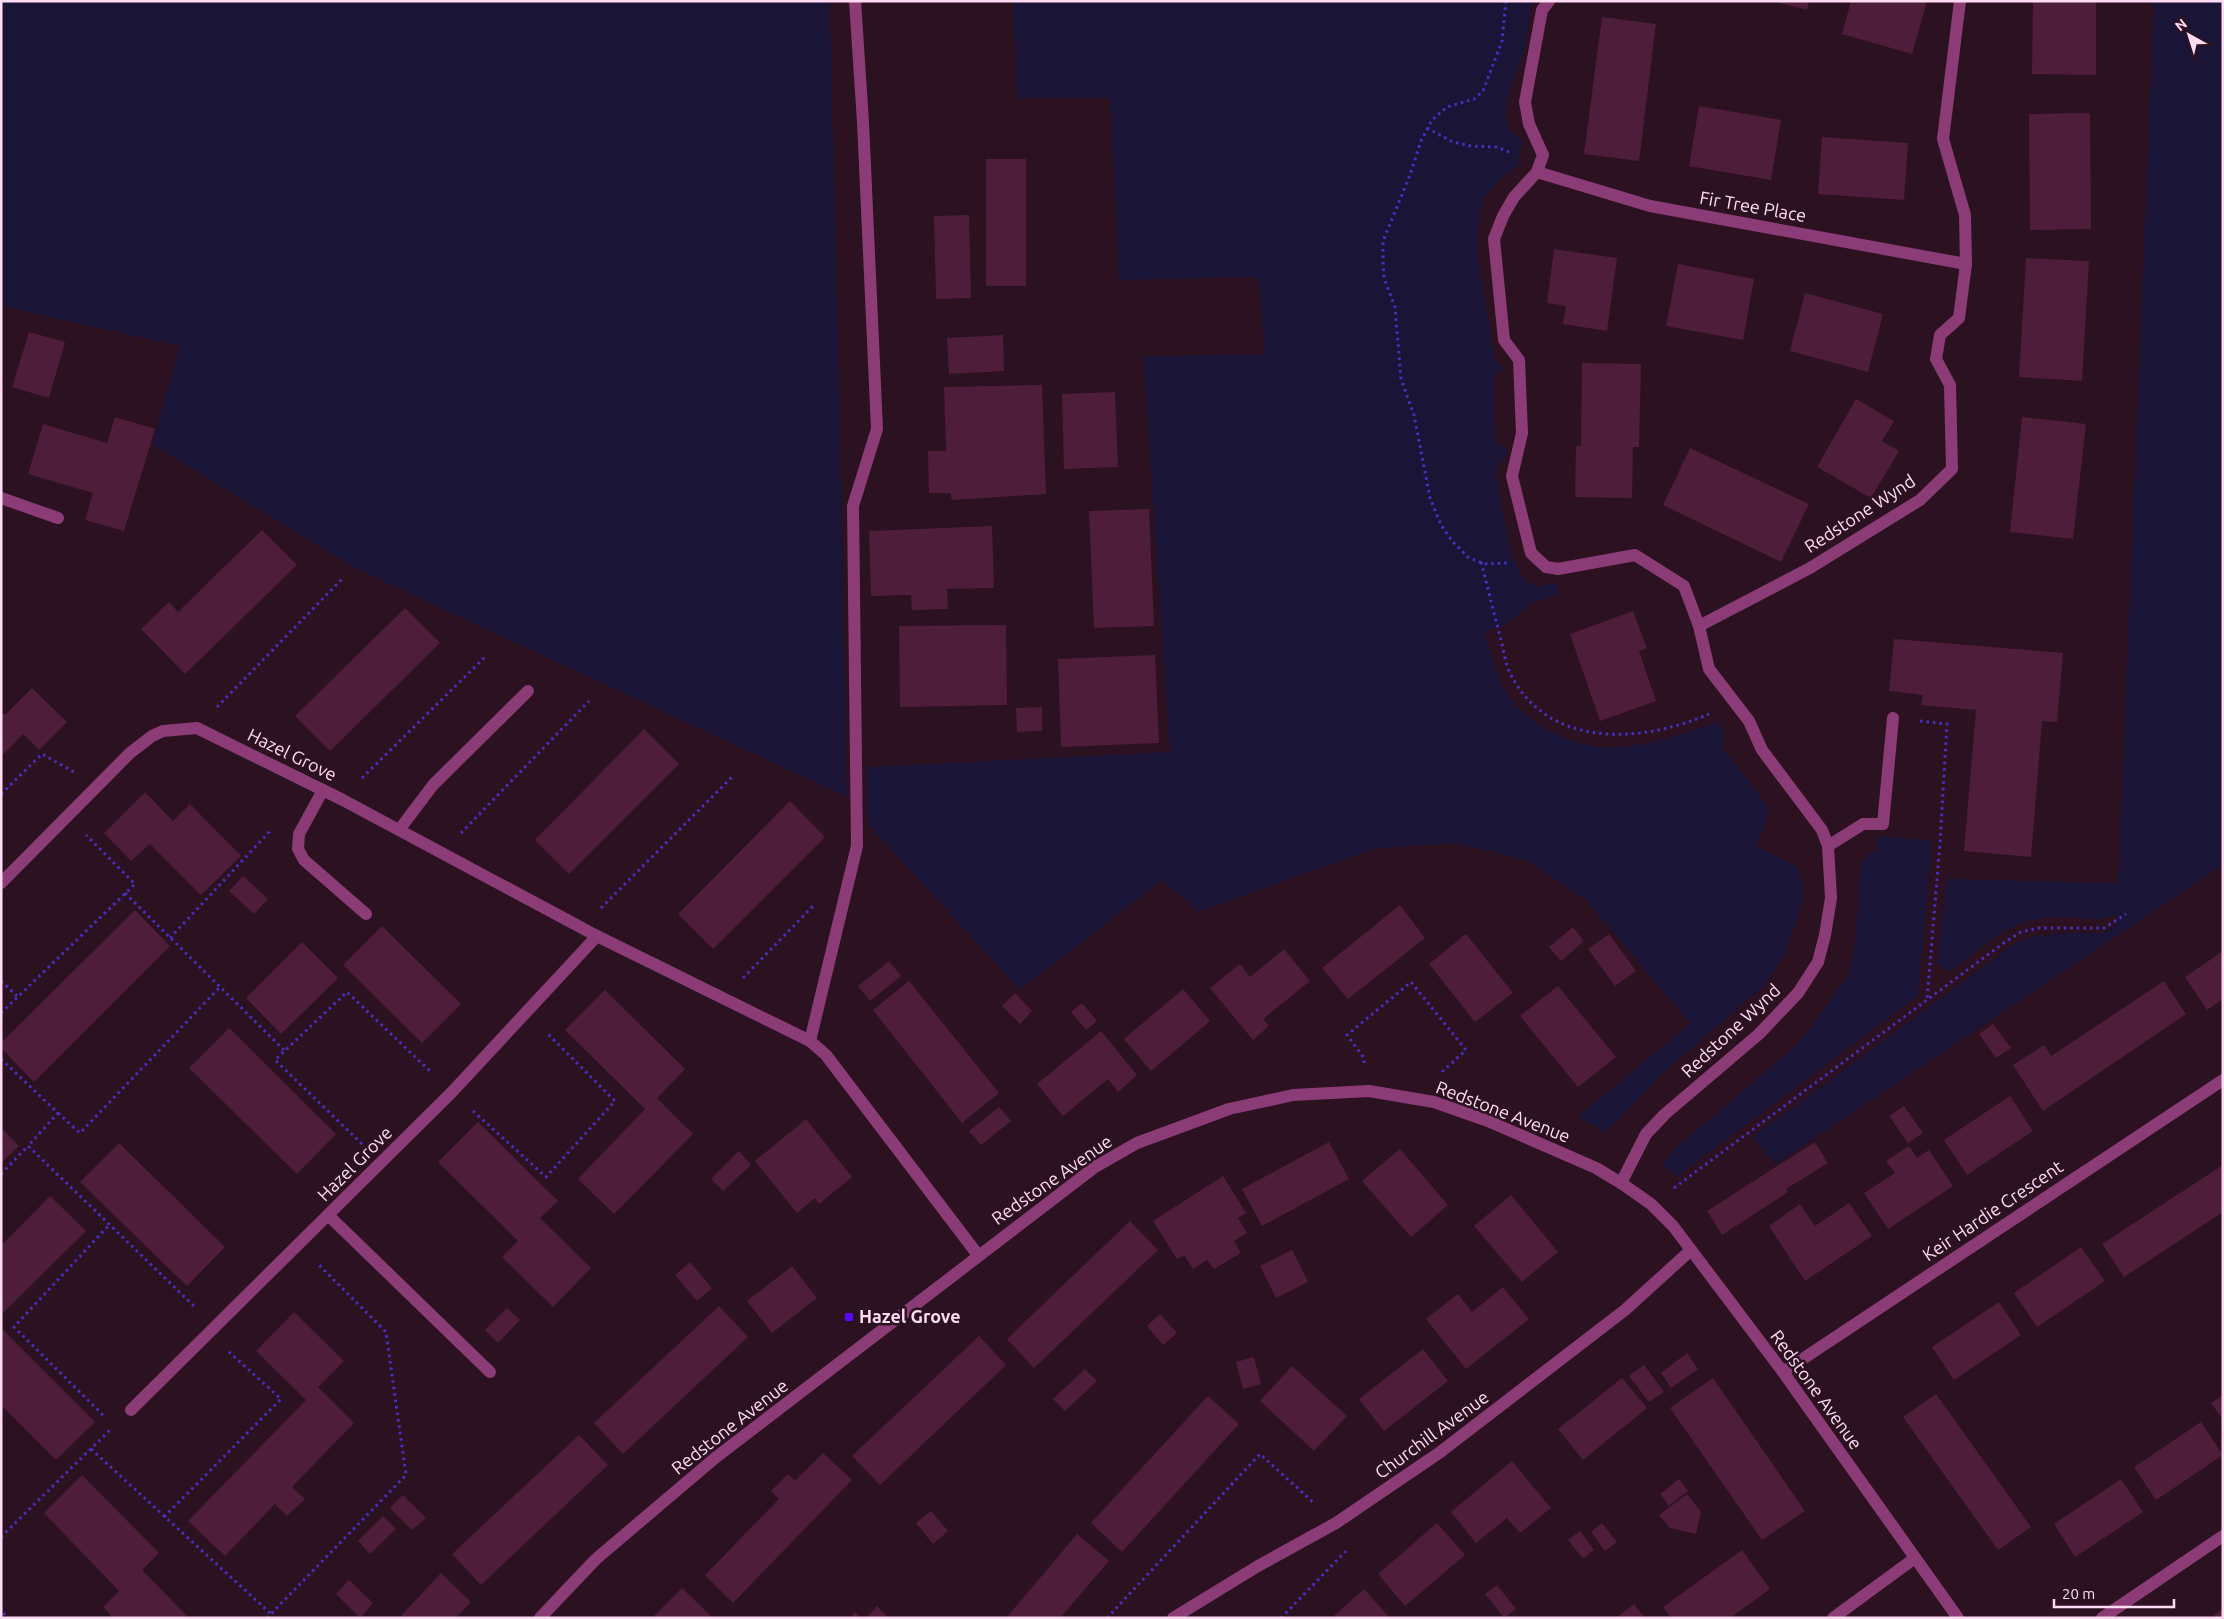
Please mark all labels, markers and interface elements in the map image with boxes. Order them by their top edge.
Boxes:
north arrow [2164,10,2214,60]
text: N [2172,15,2190,34]
street label: Fir Tree Place [1698,187,1808,225]
street label: Redstone Wynd [1801,470,1918,556]
street label: Hazel Grove [245,724,340,784]
street label: Redstone Wynd [1677,979,1784,1081]
street label: Redstone Avenue [1433,1076,1573,1146]
street label: Hazel Grove [313,1122,396,1205]
street label: Redstone Avenue [988,1130,1115,1228]
street label: Keir Hardie Crescent [1919,1156,2066,1265]
place label: Hazel Grove [859,1306,961,1326]
marker: Hazel Grove [843,1311,855,1323]
street label: Redstone Avenue [1767,1326,1867,1453]
street label: Redstone Avenue [667,1375,791,1478]
street label: Churchill Avenue [1371,1386,1492,1482]
scale bar [2054,1576,2174,1608]
text: 20 m [2062,1585,2095,1602]

